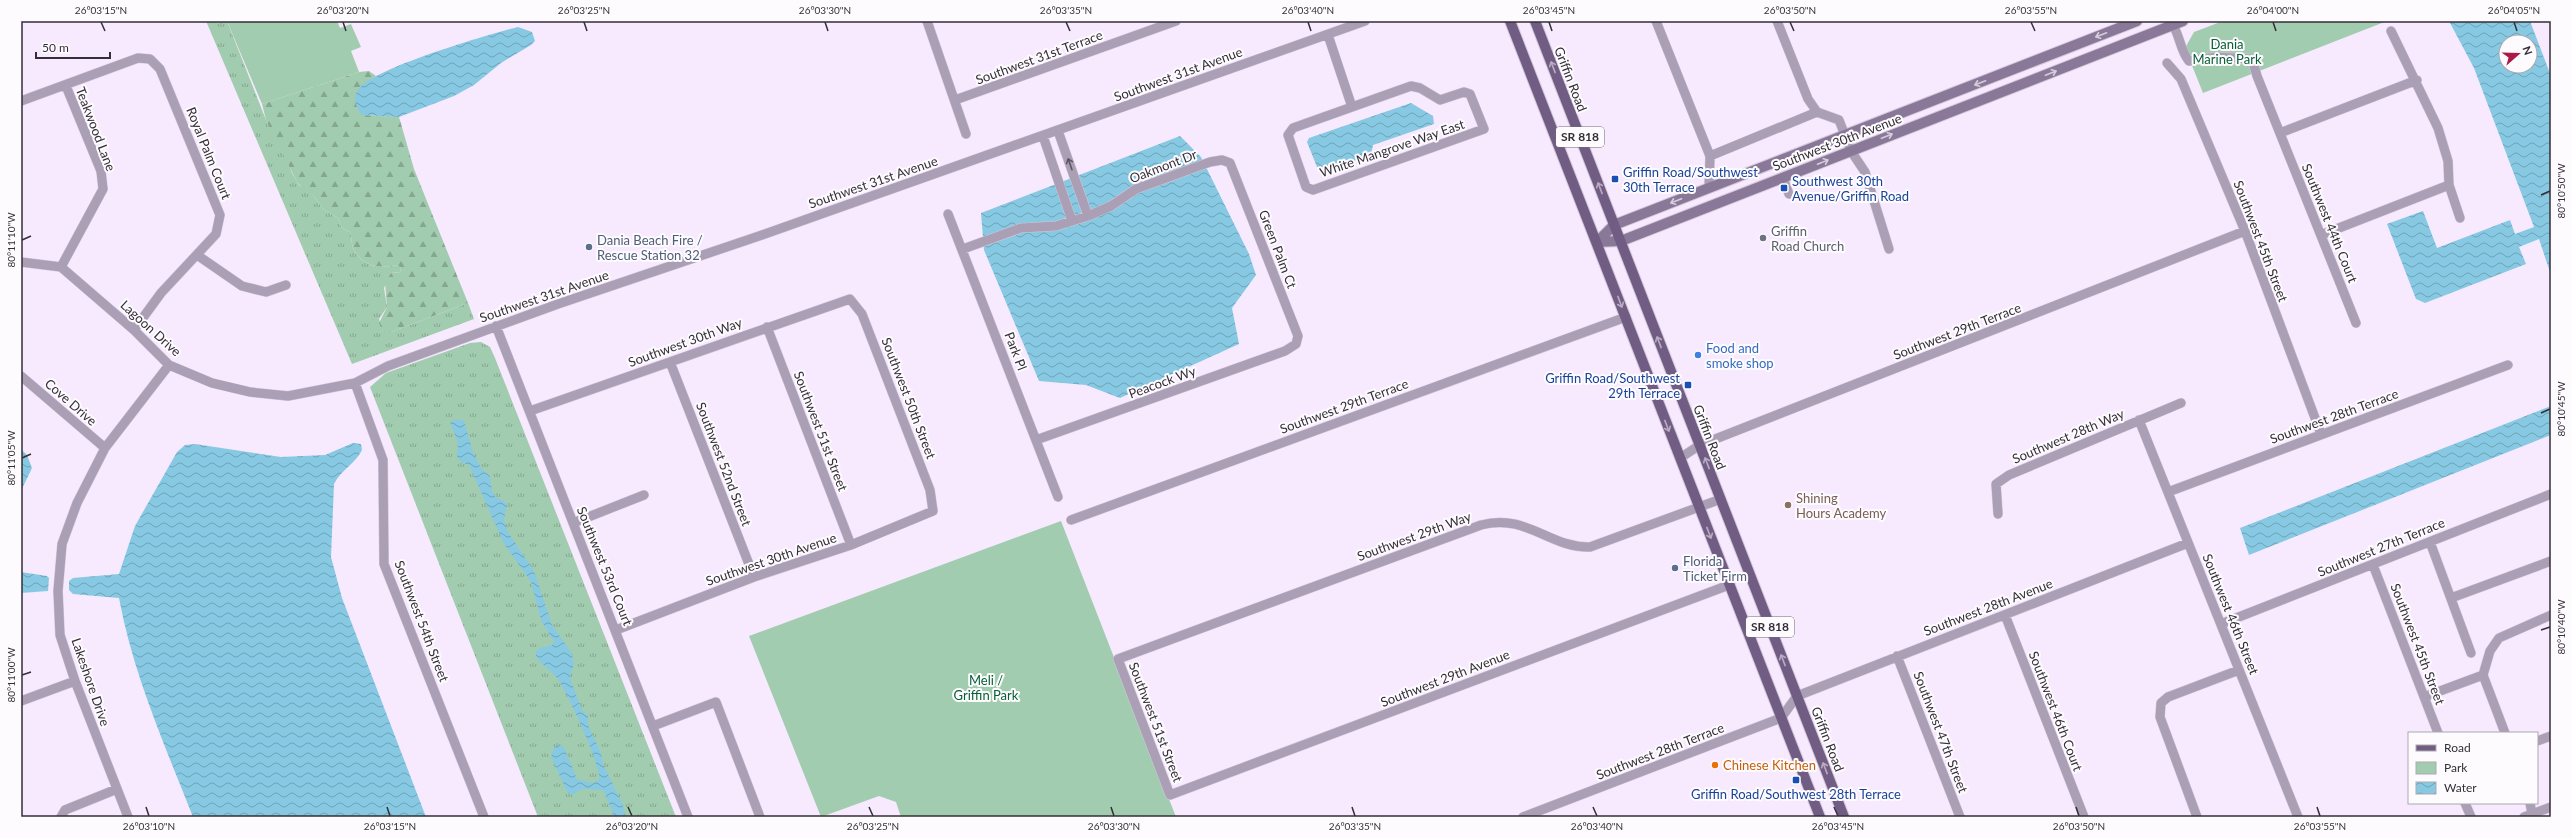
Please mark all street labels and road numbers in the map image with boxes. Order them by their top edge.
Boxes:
street label: Southwest 31st Terrace [973,26,1105,87]
street label: Southwest 31st Avenue [1112,43,1244,105]
street label: Griffin Road [1551,44,1591,114]
street label: Teakwood Lane [73,85,119,173]
street label: Royal Palm Court [183,105,235,202]
street label: Southwest 30th Avenue [1770,110,1904,174]
street label: White Mangrove Way East [1318,116,1467,180]
road number: SR 818 [1556,127,1604,147]
street label: Oakmont Dr [1127,146,1199,186]
street label: Southwest 31st Avenue [806,152,940,212]
street label: Southwest 44th Court [2299,161,2361,285]
street label: Southwest 45th Street [2230,178,2292,304]
street label: Green Palm Ct [1256,208,1300,291]
street label: Southwest 31st Avenue [477,266,611,326]
street label: Lagoon Drive [117,297,185,359]
street label: Southwest 29th Terrace [1891,299,2023,363]
street label: Southwest 30th Way [626,314,744,370]
street label: Park Pl [1001,330,1031,372]
street label: Southwest 50th Street [878,335,940,461]
street label: Peacock Wy [1126,362,1198,402]
street label: Southwest 51st Street [791,369,851,493]
street label: Cove Drive [42,375,100,429]
street label: Southwest 29th Terrace [1277,375,1411,437]
street label: Southwest 28th Terrace [2267,385,2401,447]
street label: Southwest 52nd Street [693,400,755,528]
street label: Griffin Road [1690,402,1730,472]
street label: Southwest 28th Way [2010,405,2127,467]
street label: Southwest 53rd Court [574,504,636,628]
street label: Southwest 29th Way [1355,508,1473,564]
street label: Southwest 27th Terrace [2315,514,2447,580]
street label: Southwest 30th Avenue [704,529,839,589]
street label: Southwest 46th Street [2199,551,2263,677]
street label: Southwest 54th Street [391,558,453,684]
street label: Southwest 28th Avenue [1921,575,2055,639]
street label: Southwest 45th Street [2387,581,2449,707]
road number: SR 818 [1746,617,1794,637]
street label: Lakeshore Drive [68,636,114,728]
street label: Southwest 29th Avenue [1378,646,1512,710]
street label: Southwest 46th Court [2026,649,2086,773]
street label: Southwest 51st Street [1126,660,1186,784]
street label: Southwest 47th Street [1910,669,1972,795]
street label: Griffin Road [1808,704,1848,774]
street label: Southwest 28th Terrace [1594,719,1726,783]

